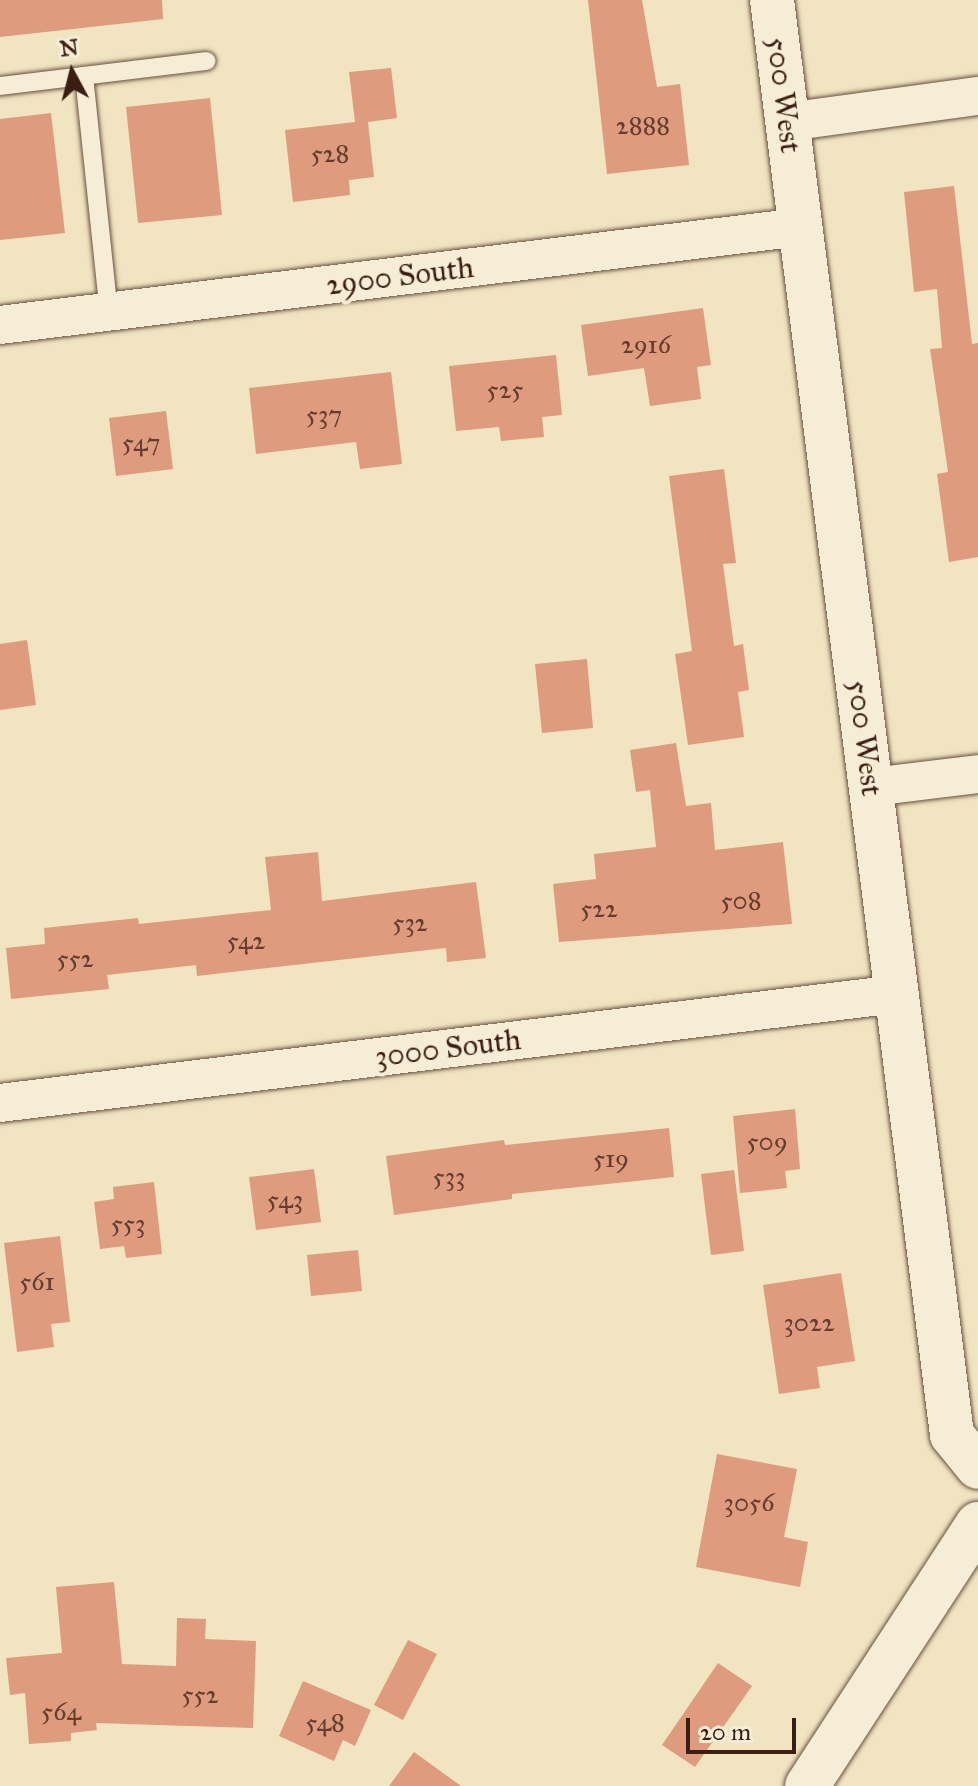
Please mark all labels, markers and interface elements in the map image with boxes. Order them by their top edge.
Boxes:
north arrow [32,32,112,112]
text: N [58,33,80,62]
street label: 500 West [759,35,809,155]
house number: 2888 [616,110,670,142]
house number: 528 [311,138,349,170]
street label: 2900 South [324,249,476,303]
house number: 2916 [621,329,671,361]
house number: 525 [487,374,523,406]
house number: 537 [306,399,342,431]
house number: 547 [122,427,160,459]
street label: 500 West [840,678,890,798]
house number: 508 [720,885,762,917]
house number: 522 [580,893,618,925]
house number: 532 [392,907,428,939]
house number: 542 [227,925,265,957]
house number: 552 [57,943,93,975]
street label: 3000 South [373,1021,523,1075]
house number: 509 [746,1126,788,1158]
house number: 519 [593,1143,629,1175]
house number: 533 [433,1161,465,1193]
house number: 543 [267,1184,303,1216]
house number: 553 [111,1208,145,1240]
house number: 561 [19,1266,55,1298]
house number: 3022 [783,1307,835,1339]
house number: 3056 [724,1487,774,1519]
house number: 552 [182,1679,218,1711]
house number: 564 [41,1696,81,1728]
scale bar [690,1702,800,1752]
house number: 548 [305,1707,345,1739]
text: 20 m [700,1717,751,1747]

